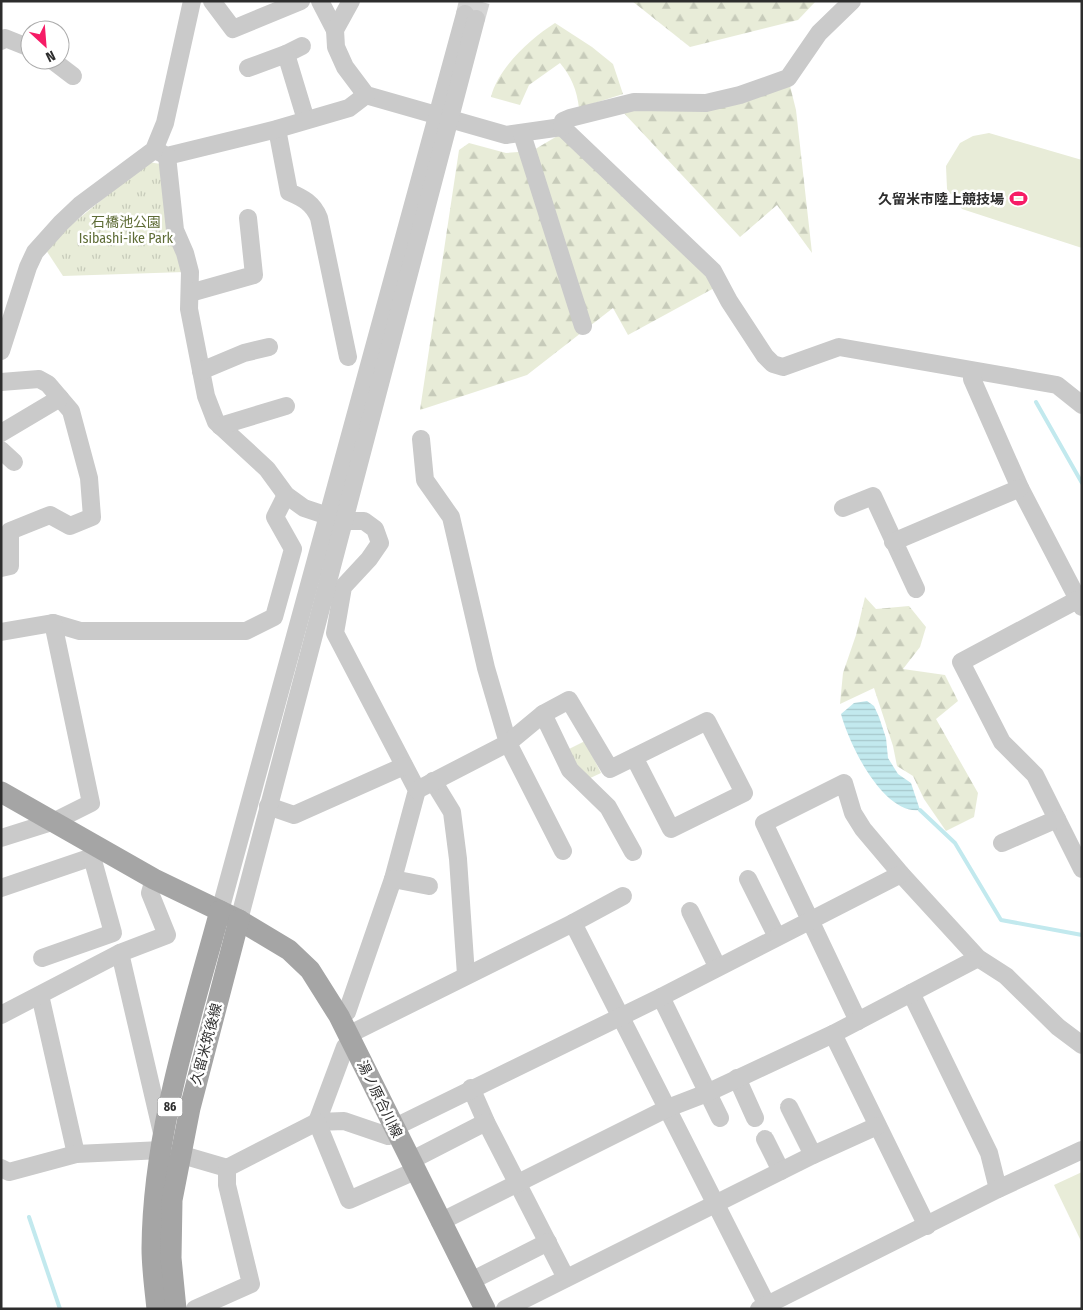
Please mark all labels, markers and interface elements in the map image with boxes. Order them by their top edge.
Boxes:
north arrow [20,20,70,70]
text: N [43,47,58,66]
sports icon: 久留米市陸上競技場 [1008,189,1028,209]
place label: 久留米市陸上競技場 [878,191,1004,208]
park label: 石橋池公園 Isibashi-ike Park [79,214,174,247]
street label: 久留米筑後線 [187,1001,226,1087]
street label: 湯ノ原合川線 [353,1058,406,1141]
road number: 86 [158,1098,182,1116]

